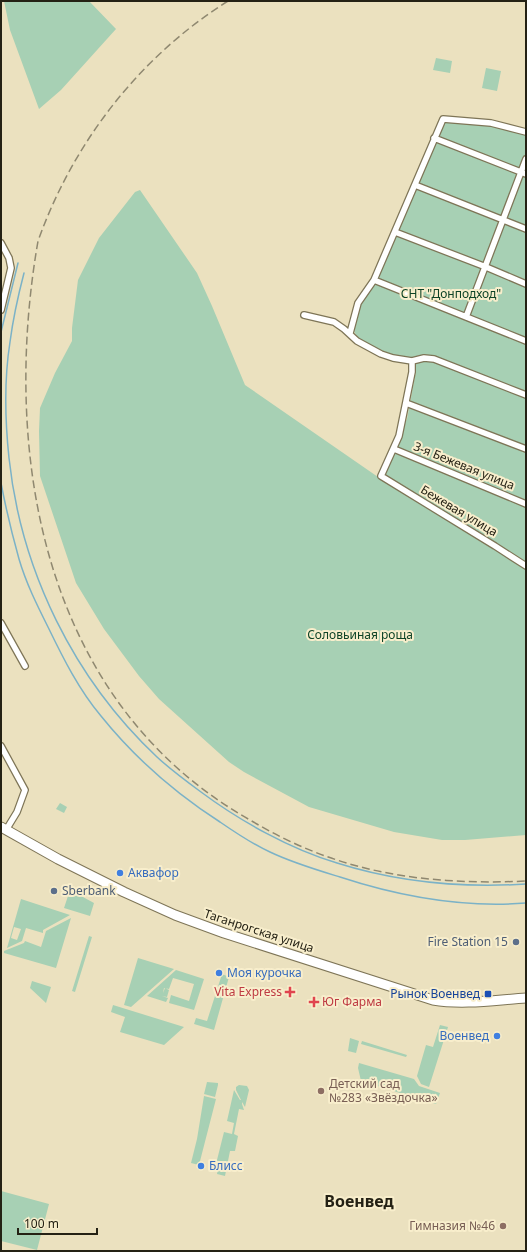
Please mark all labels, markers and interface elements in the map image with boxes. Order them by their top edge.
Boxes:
park label: СНТ "Донподход" [401,285,501,302]
street label: 3-я Бежевая улица [411,438,517,494]
street label: Бежевая улица [418,481,501,540]
park label: Соловьиная роща [307,626,413,643]
place label: Аквафор [128,864,179,881]
marker: Аквафор [115,868,125,878]
place label: Sberbank [62,882,116,899]
marker: Sberbank [49,886,59,896]
street label: Таганрогская улица [202,905,316,956]
place label: Fire Station 15 [427,933,508,950]
marker: Fire Station 15 [511,937,521,947]
place label: Моя курочка [227,964,302,981]
marker: Моя курочка [214,968,224,978]
place label: Vita Express [214,983,282,1000]
place label: Рынок Военвед [390,985,481,1002]
marker: Vita Express [285,987,295,997]
marker: Рынок Военвед [483,989,493,999]
place label: Юг Фарма [322,993,382,1010]
marker: Юг Фарма [309,997,319,1007]
place label: Военвед [440,1027,490,1044]
marker: Военвед [492,1031,502,1041]
place label: Детский сад №283 «Звёздочка» [329,1075,438,1106]
marker: Детский сад №283 «Звёздочка» [316,1086,326,1096]
place label: Блисс [209,1157,243,1174]
marker: Блисс [196,1161,206,1171]
district label: Военвед [324,1190,394,1212]
scale bar [18,1210,97,1236]
text: 100 m [24,1215,59,1232]
place label: Гимназия №46 [409,1217,495,1234]
marker: Гимназия №46 [498,1221,508,1231]

